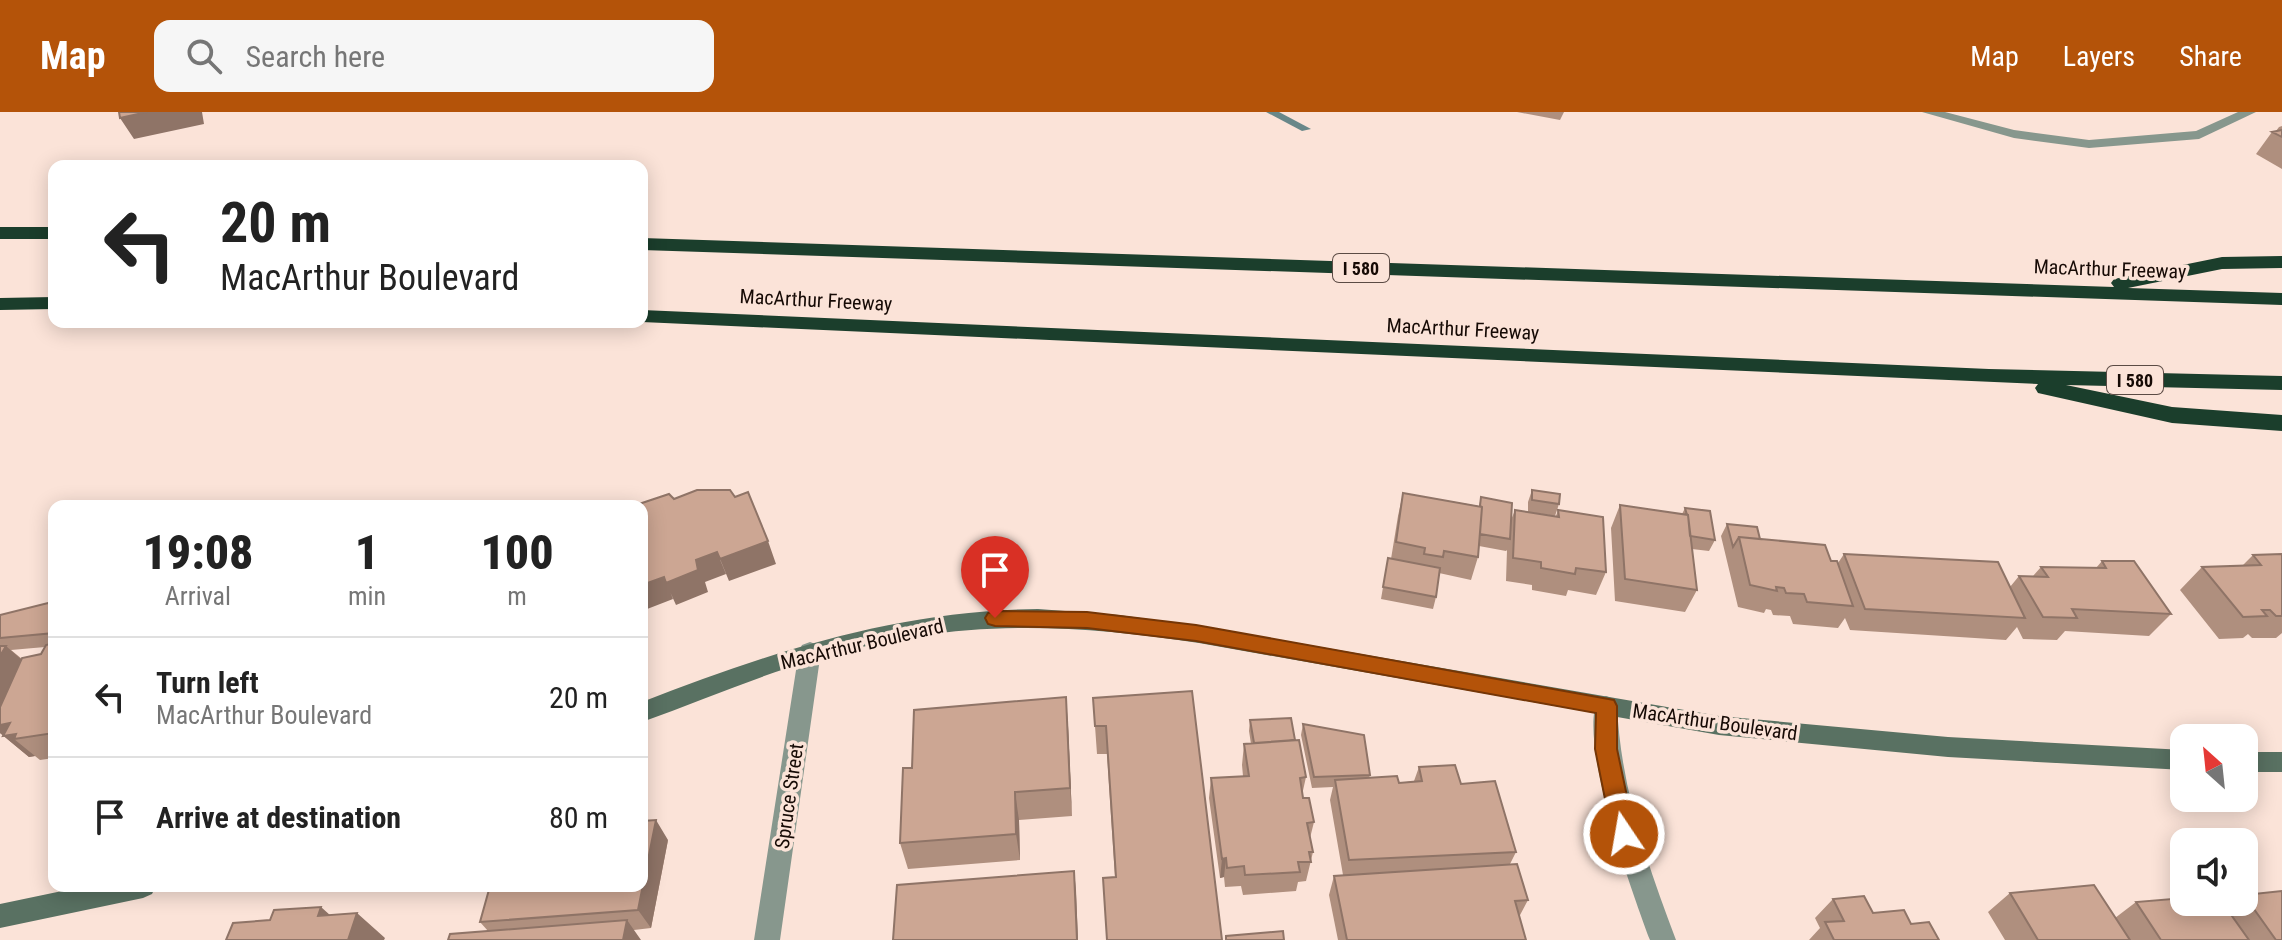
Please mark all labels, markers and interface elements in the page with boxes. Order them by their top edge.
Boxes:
search box [154,20,714,92]
text: Map [40,34,106,78]
icon: search [182,34,226,78]
text: Search here [246,39,385,74]
text: Map [1970,40,2019,73]
text: Layers [2063,40,2135,73]
text: Share [2179,40,2242,73]
text: 20 m [220,190,331,256]
icon: left [88,192,192,296]
road number: I 580 [1333,254,1389,282]
street label: MacArthur Freeway [2033,254,2187,284]
text: MacArthur Boulevard [220,257,519,299]
street label: MacArthur Freeway [739,284,893,316]
street label: MacArthur Freeway [1386,313,1540,345]
road number: I 580 [2107,366,2163,394]
text: 19:08 [142,524,254,581]
text: 1 [355,524,379,581]
text: 100 [480,524,554,581]
pin [961,536,1029,618]
icon: arrive [973,548,1017,592]
text: Arrival [165,581,231,611]
text: min [348,581,386,611]
text: m [507,581,527,611]
street label: MacArthur Boulevard [778,614,946,674]
text: Turn left [156,665,259,700]
icon: left [88,675,132,719]
text: 20 m [549,680,608,715]
street label: MacArthur Boulevard [1631,699,1799,745]
text: MacArthur Boulevard [156,700,372,730]
north arrow [2170,724,2258,812]
map controls [2170,724,2258,916]
street label: Spruce Street [770,742,808,850]
position arrow [1582,792,1666,876]
icon: arrive [88,795,132,839]
text: Arrive at destination [156,800,401,835]
text: 80 m [549,800,608,835]
button: sound [2170,828,2258,916]

